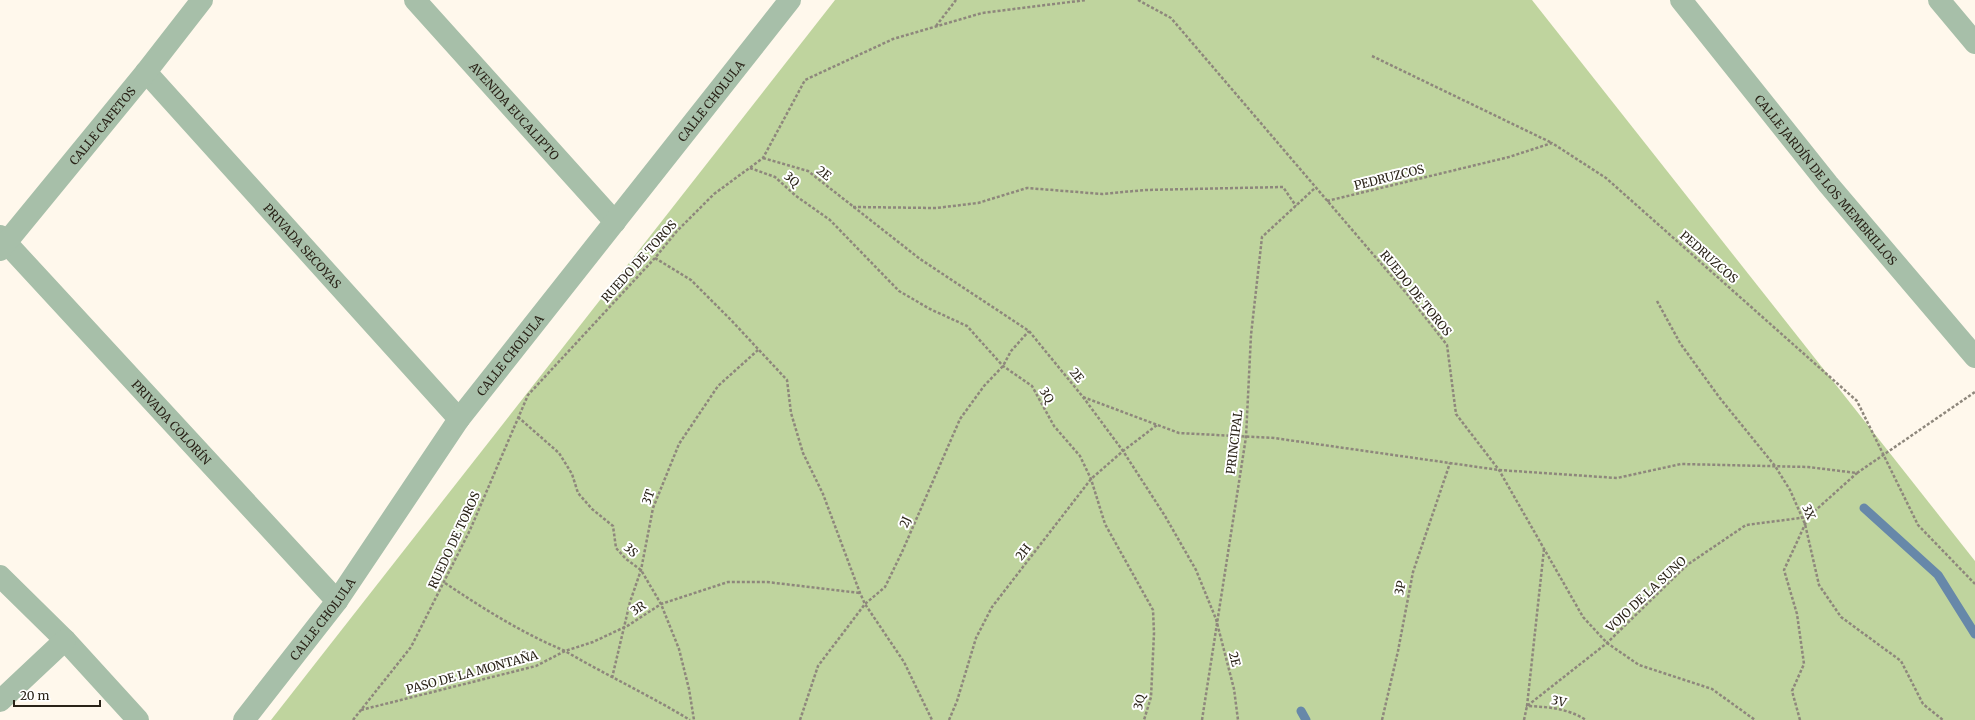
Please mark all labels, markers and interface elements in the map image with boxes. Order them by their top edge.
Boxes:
street label: CALLE CHOLULA [674,56,748,144]
street label: AVENIDA EUCALIPTO [466,58,563,163]
street label: CALLE CAFETOS [66,83,139,168]
street label: CALLE JARDÍN DE LOS MEMBRILLOS [1752,91,1901,268]
street label: PEDRUZCOS [1352,161,1426,193]
street label: 2E [814,163,835,184]
street label: 3Q [781,168,804,191]
street label: PRIVADA SECOYAS [261,200,345,291]
street label: RUEDO DE TOROS [598,217,680,305]
street label: PEDRUZCOS [1677,228,1741,286]
street label: RUEDO DE TOROS [1377,247,1455,339]
street label: CALLE CHOLULA [473,311,547,398]
street label: 2E [1067,365,1088,386]
street label: PRIVADA COLORÍN [129,376,215,468]
street label: 3Q [1037,385,1058,407]
street label: PRINCIPAL [1223,408,1245,475]
street label: 3T [638,487,658,507]
street label: RUEDO DE TOROS [425,489,483,591]
street label: 3X [1799,502,1819,522]
street label: 2J [896,513,914,530]
street label: 3S [621,540,641,560]
street label: 2H [1012,541,1034,563]
street label: VOJO DE LA SUNO [1602,553,1689,636]
street label: CALLE CHOLULA [286,574,358,663]
street label: 3P [1391,579,1409,597]
street label: 3R [628,597,649,618]
street label: PASO DE LA MONTAÑA [404,647,540,697]
street label: 2E [1226,650,1244,668]
scale bar [14,682,100,708]
text: 20 m [20,688,49,703]
street label: 3Q [1130,691,1148,711]
street label: 3V [1550,692,1569,710]

